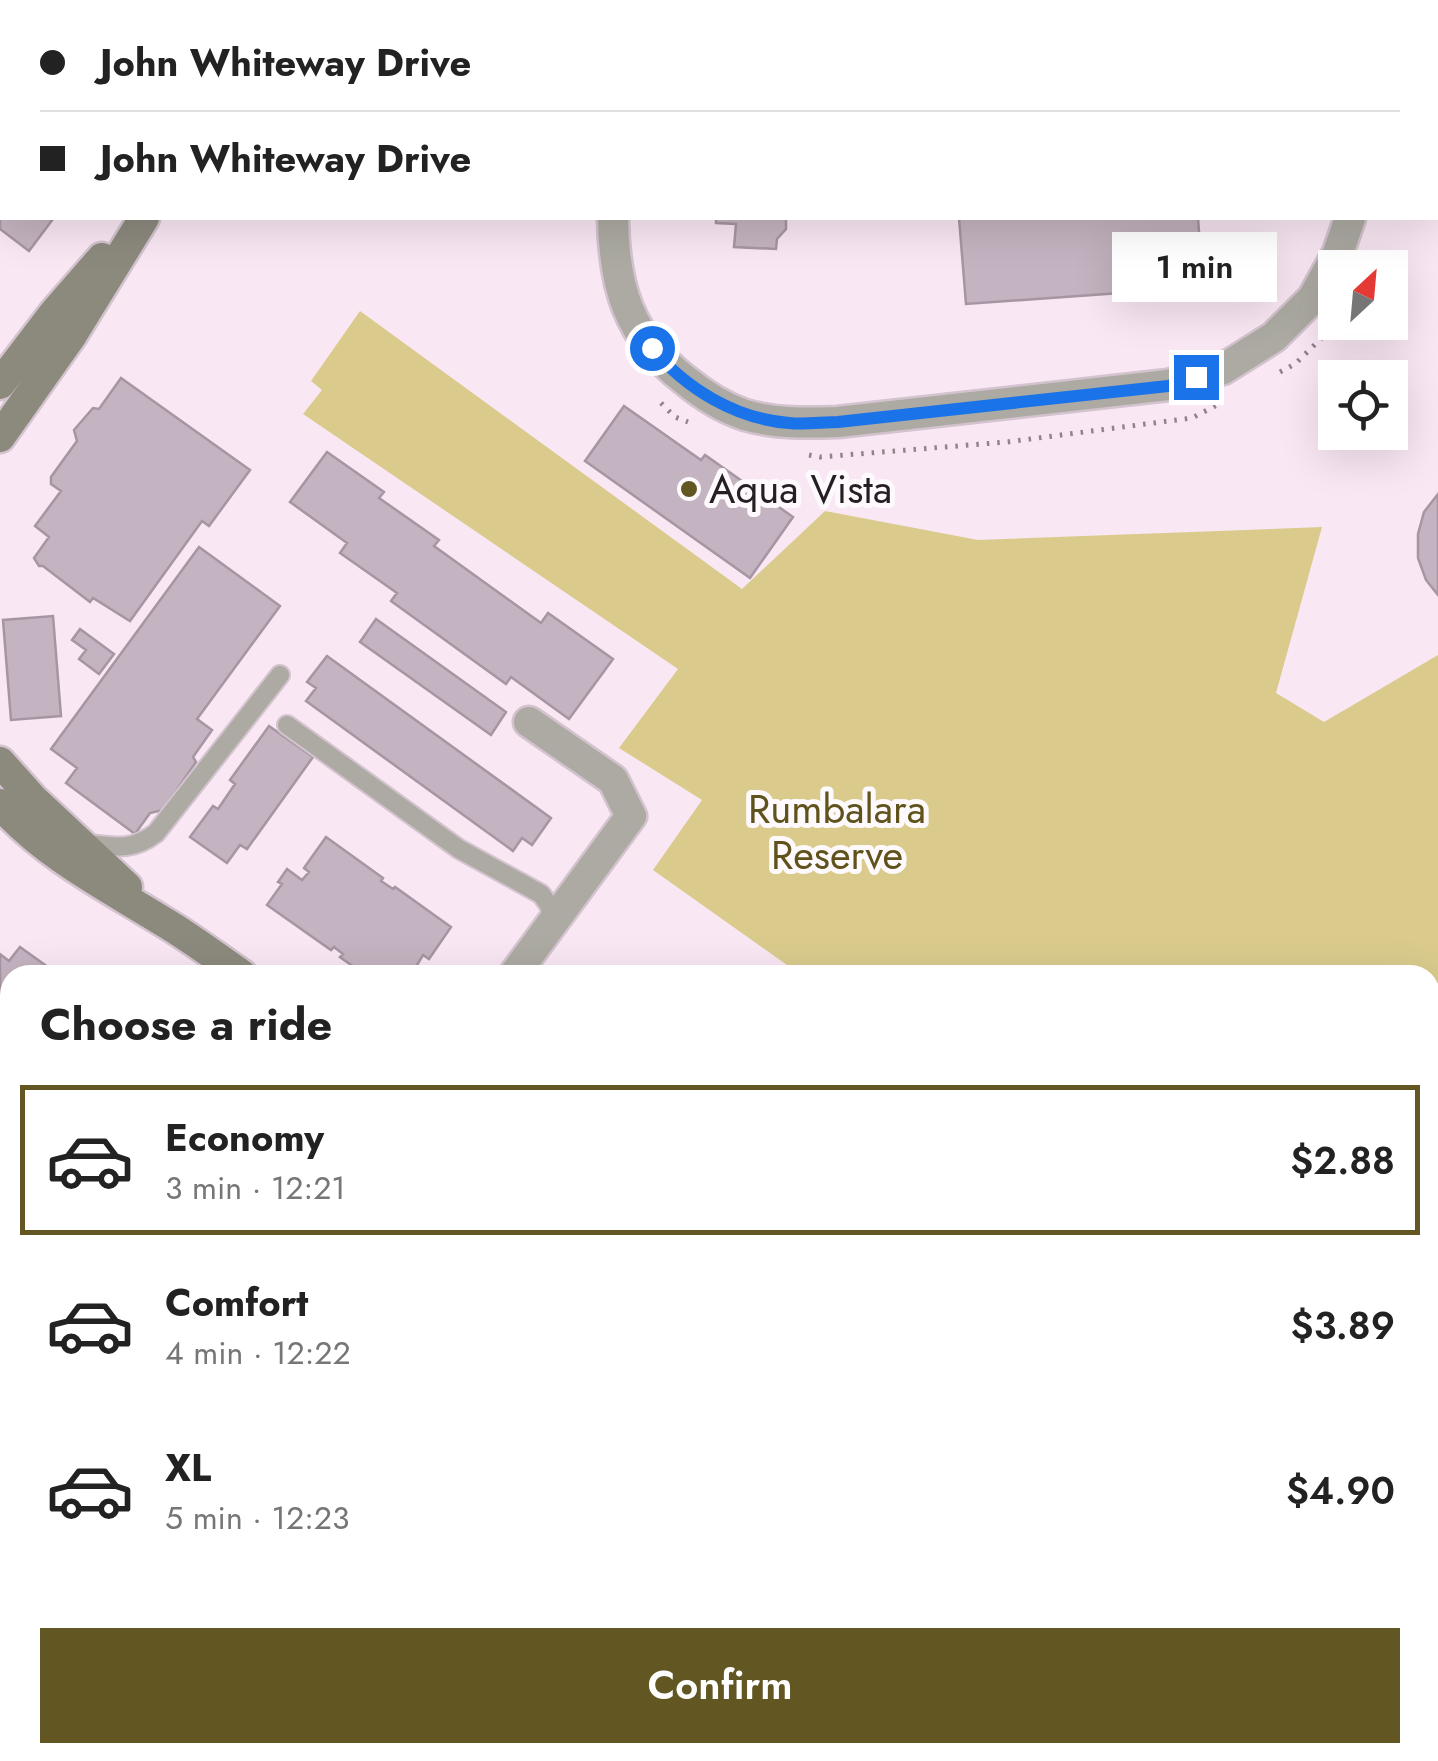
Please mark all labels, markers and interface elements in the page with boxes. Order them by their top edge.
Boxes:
text: John Whiteway Drive [100,35,471,90]
text: John Whiteway Drive [100,131,471,186]
callout: 1 min [1114,232,1278,302]
text: 1 min [1156,244,1233,290]
north arrow [1318,250,1408,340]
map controls [1318,250,1408,450]
route start [630,326,675,371]
route end [1174,355,1219,400]
button: locate [1318,360,1408,450]
place label: Aqua Vista [709,460,892,518]
marker: Aqua Vista [678,478,700,500]
park label: Rumbalara Reserve [748,780,926,884]
text: Choose a ride [40,992,332,1057]
text: Economy [165,1110,324,1165]
icon: car [45,1115,135,1205]
text: $2.88 [1290,1133,1395,1188]
text: 3 min · 12:21 [165,1165,346,1211]
text: Comfort [165,1275,308,1330]
icon: car [45,1280,135,1370]
text: $3.89 [1291,1298,1395,1353]
text: 4 min · 12:22 [165,1330,351,1376]
text: XL [165,1440,211,1495]
icon: car [45,1445,135,1535]
text: $4.90 [1286,1463,1395,1518]
text: 5 min · 12:23 [165,1495,349,1541]
button: Confirm [40,1628,1400,1743]

